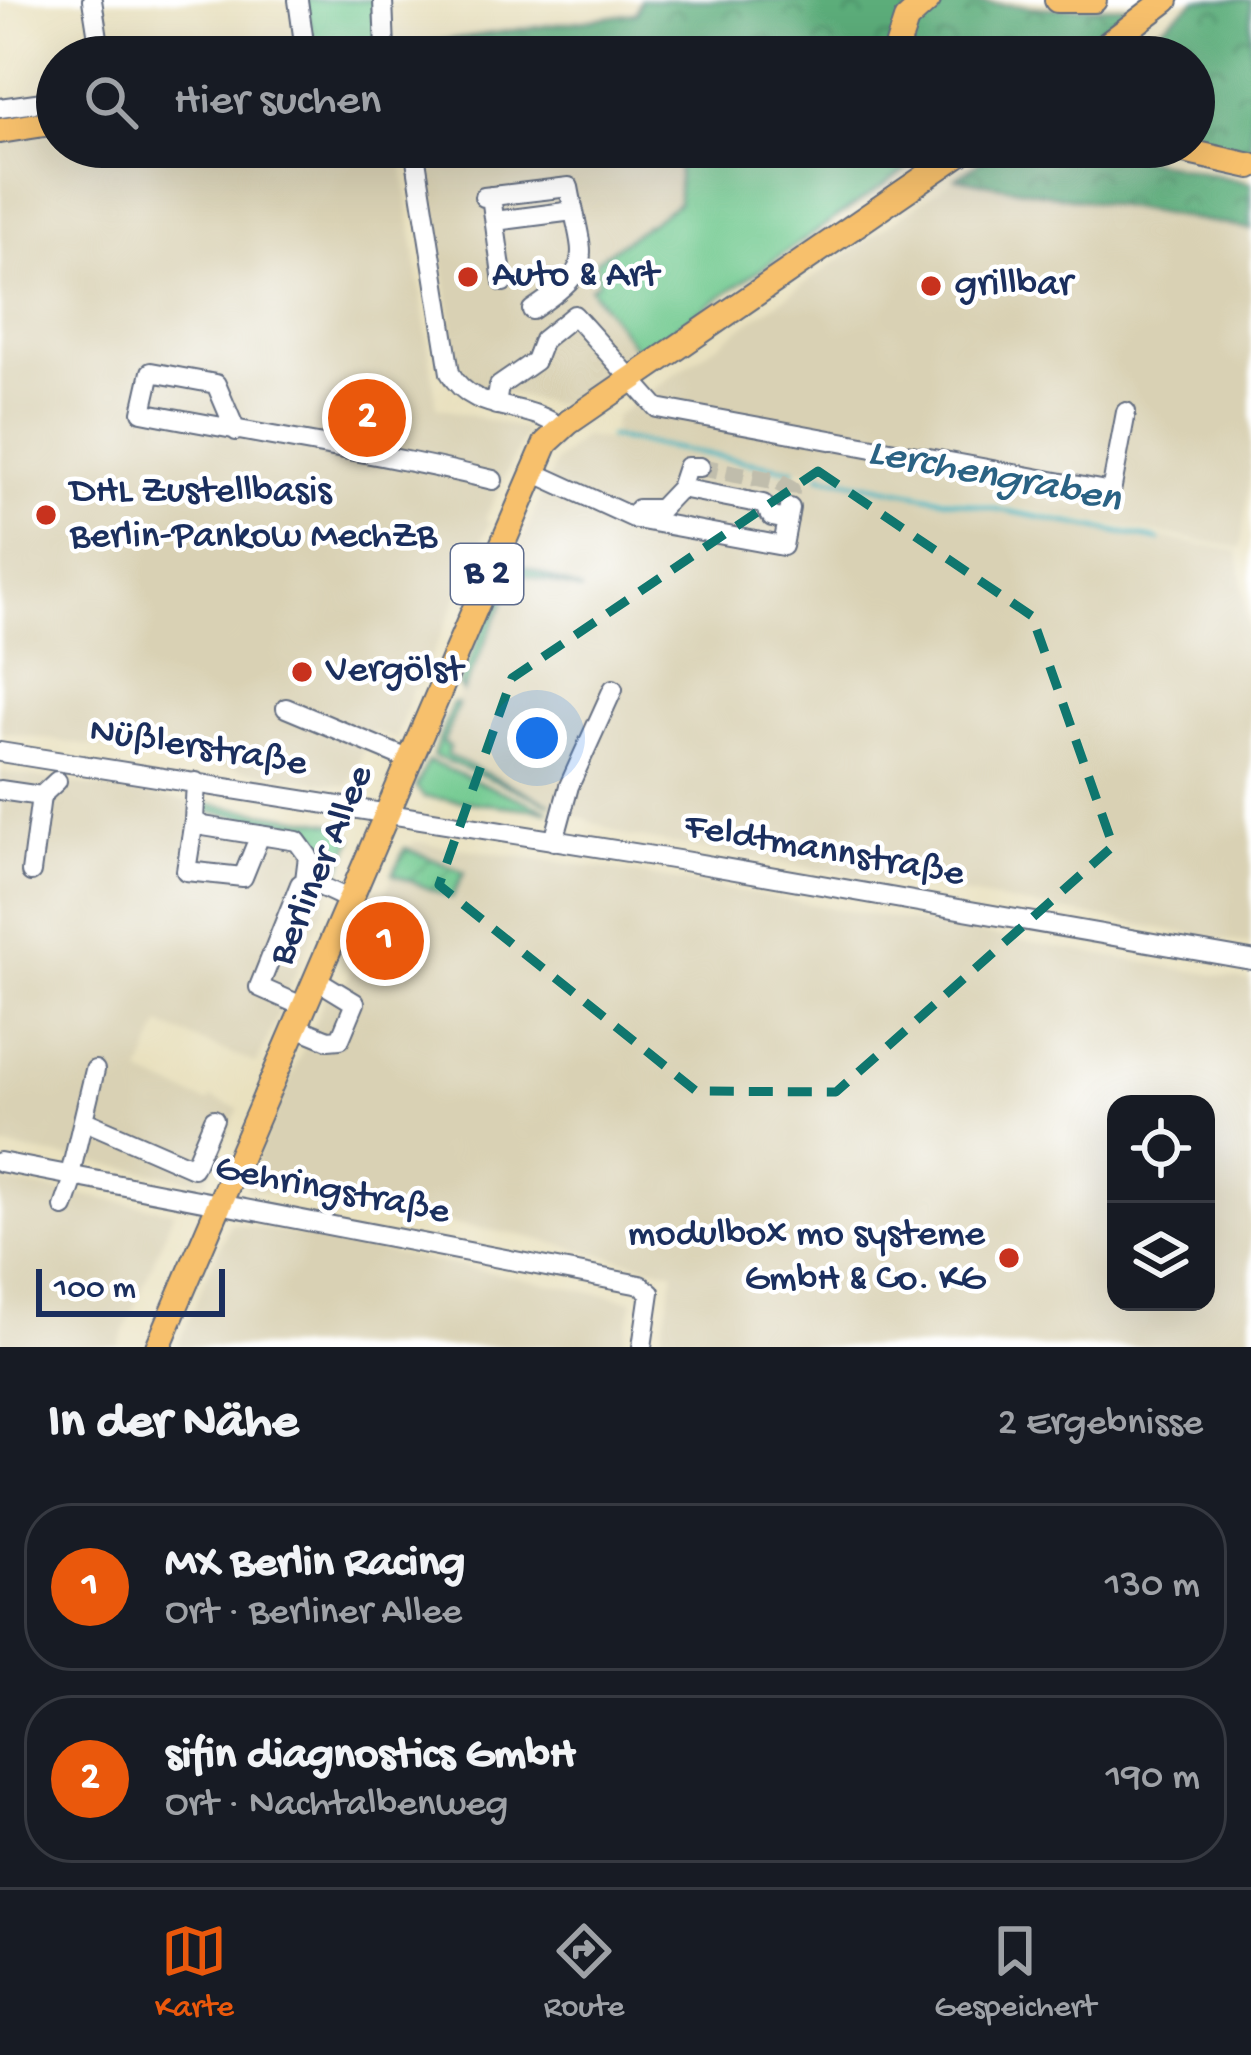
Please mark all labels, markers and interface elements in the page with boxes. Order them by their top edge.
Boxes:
search box [36,36,1215,168]
icon: search [78,69,144,135]
text: Hier suchen [174,76,381,129]
place label: Auto & Art [492,254,662,300]
place label: grillbar [955,263,1076,309]
marker: Auto & Art [455,264,481,290]
marker: grillbar [918,273,944,299]
pin: 2 [328,373,406,463]
water label: Lerchengraben [864,430,1125,527]
place label: DHL Zustellbasis Berlin-Pankow MechZB [67,470,438,561]
marker: DHL Zustellbasis Berlin-Pankow MechZB [33,502,59,528]
road number: B 2 [451,544,523,604]
place label: Vergölst [325,649,466,695]
marker: Vergölst [289,659,315,685]
your location [507,708,567,768]
street label: Nüßlerstraße [86,709,311,789]
street label: Berliner Allee [260,758,386,974]
street label: Feldtmannstraße [679,805,968,899]
pin: 1 [346,896,424,986]
map controls [1107,1095,1215,1311]
button: locate [1107,1095,1215,1203]
street label: Gehringstraße [211,1147,454,1237]
button: layers [1107,1203,1215,1311]
place label: modulbox mo systeme GmbH & Co. KG [628,1213,986,1304]
marker: modulbox mo systeme GmbH & Co. KG [996,1245,1022,1271]
scale bar [36,1263,225,1316]
text: 100 m [54,1271,136,1309]
text: In der Nähe [48,1395,298,1455]
text: 2 Ergebnisse [998,1402,1203,1448]
text: MX Berlin Racing [165,1538,465,1591]
text: 1 [82,1564,98,1610]
text: 130 m [1105,1564,1200,1610]
text: Ort · Berliner Allee [165,1591,462,1637]
text: sifin diagnostics GmbH [165,1730,575,1783]
text: 2 [80,1756,100,1802]
text: 190 m [1106,1756,1200,1802]
text: Ort · Nachtalbenweg [165,1783,508,1829]
tab: Karte [155,1918,234,2028]
tab: Route [544,1918,624,2028]
tab: Gespeichert [934,1918,1096,2028]

